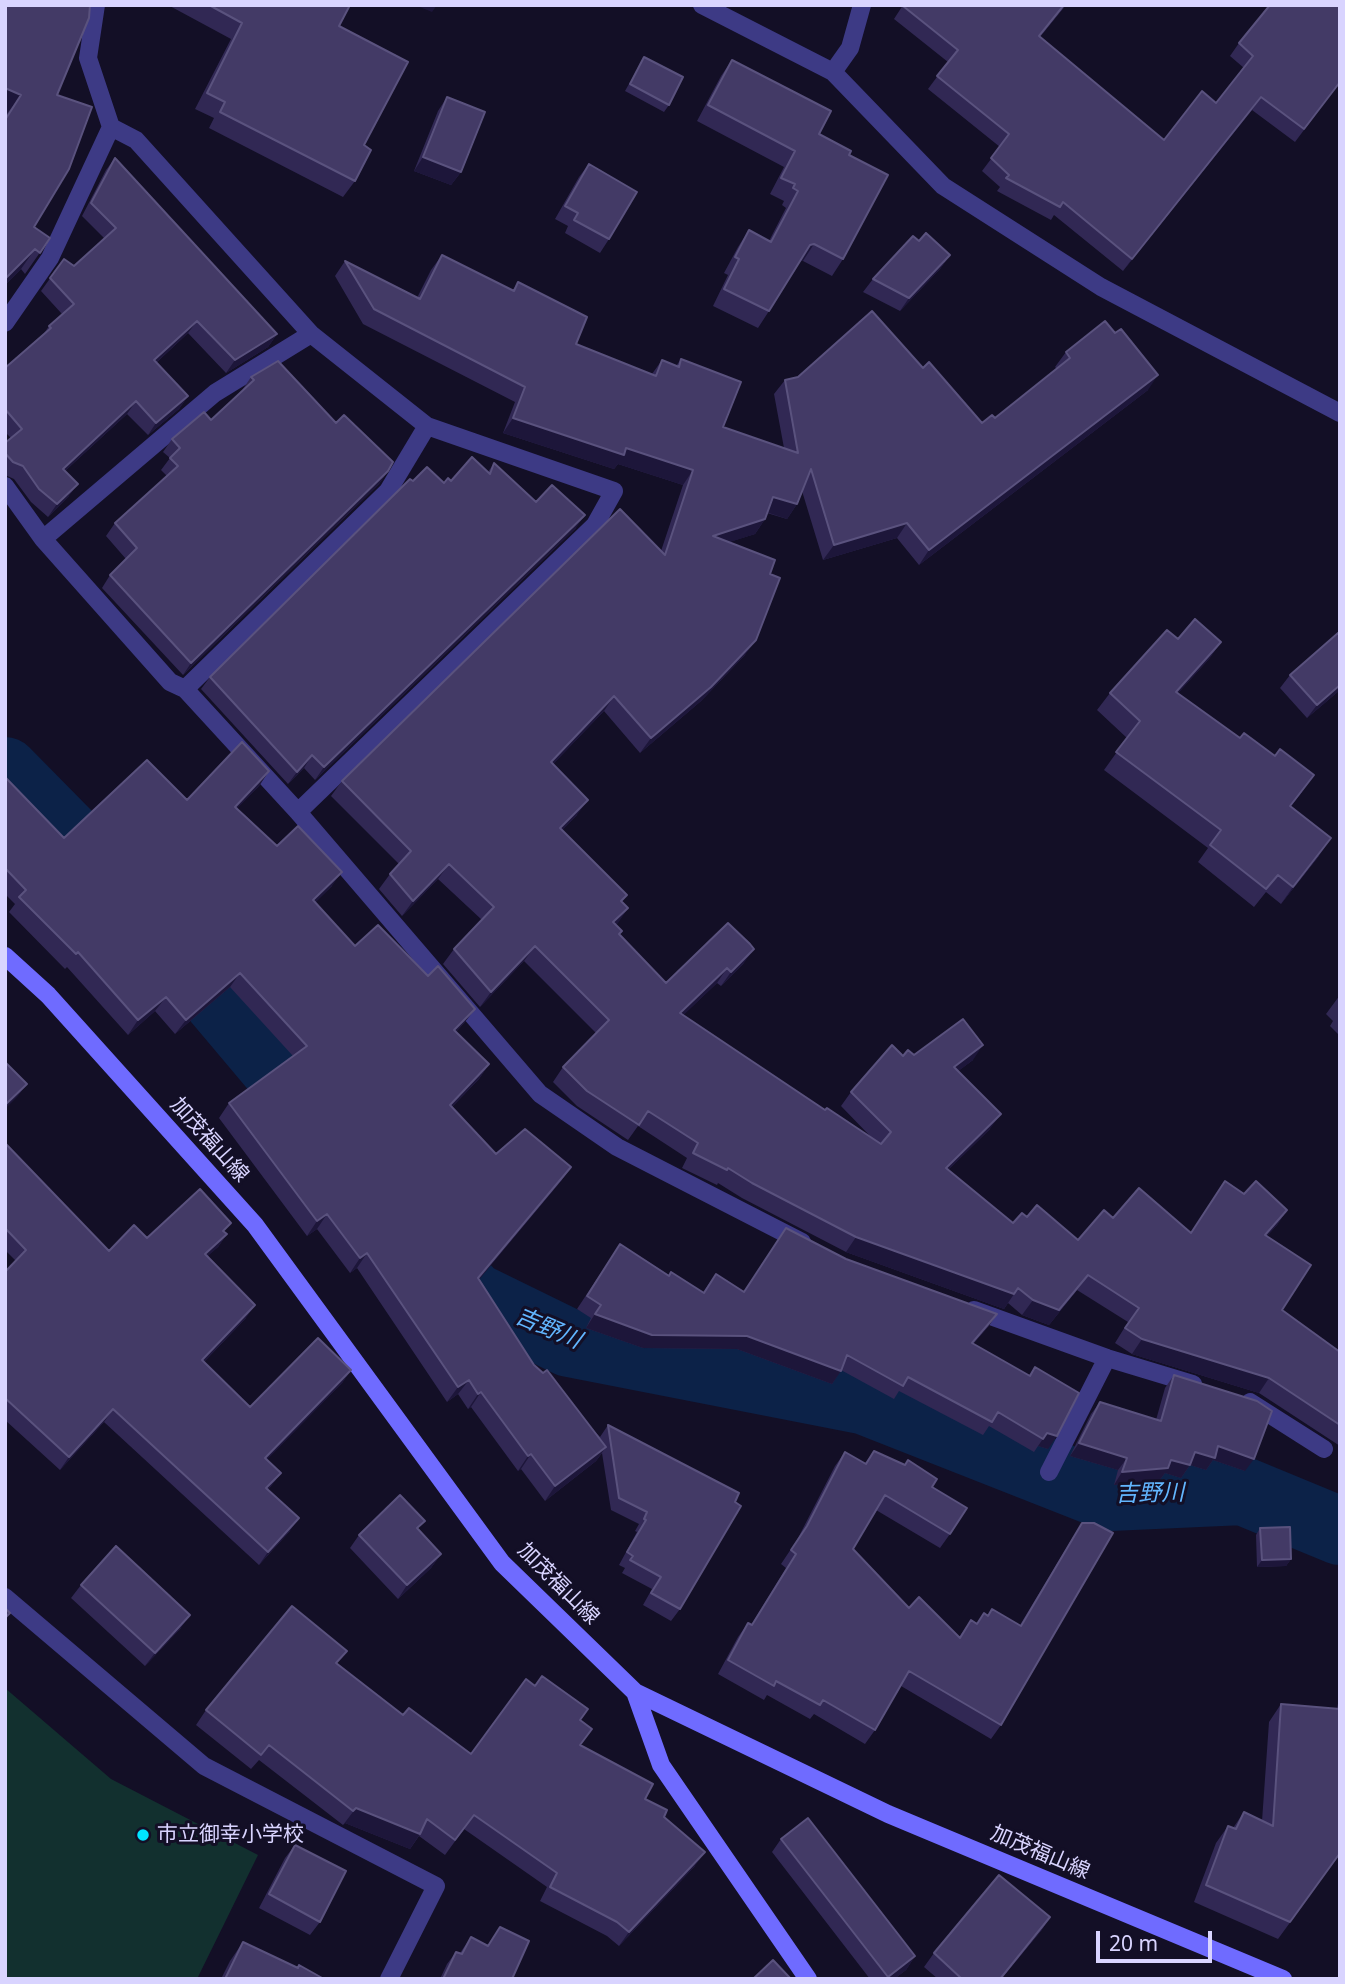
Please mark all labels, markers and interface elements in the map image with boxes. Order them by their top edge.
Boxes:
street label: 加茂福山線 [165,1093,253,1187]
water label: 吉野川 [511,1303,585,1355]
water label: 吉野川 [1115,1480,1185,1508]
street label: 加茂福山線 [512,1538,604,1630]
street label: 加茂福山線 [987,1821,1093,1885]
place label: 市立御幸小学校 [157,1822,304,1848]
marker: 市立御幸小学校 [135,1827,151,1843]
scale bar [1100,1918,1216,1962]
text: 20 m [1109,1929,1158,1957]

